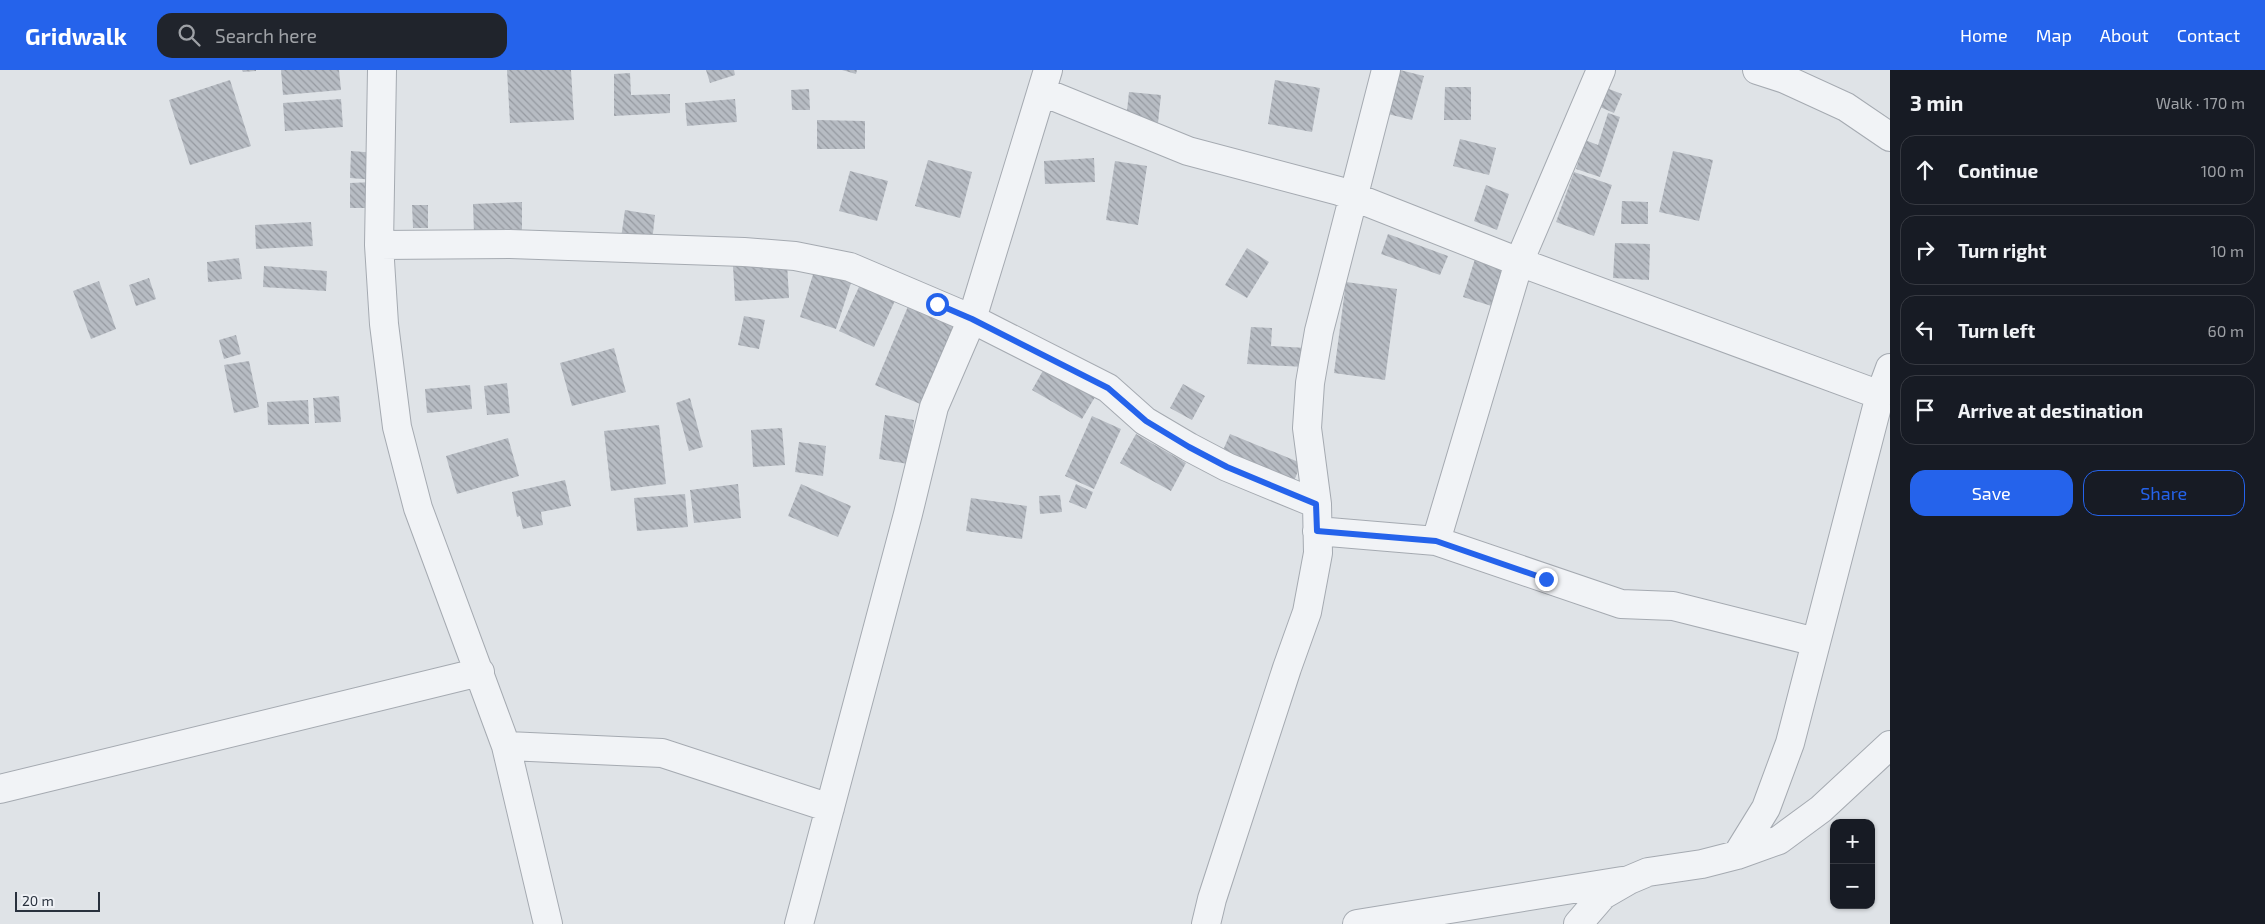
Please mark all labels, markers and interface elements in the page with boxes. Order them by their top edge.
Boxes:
search box [157,13,507,58]
text: Gridwalk [25,21,127,50]
icon: search [175,21,203,49]
text: Search here [215,24,317,47]
text: Home [1960,24,2008,46]
text: Map [2036,24,2072,46]
text: About [2100,24,2149,46]
text: Contact [2177,24,2240,46]
text: 3 min [1910,90,1963,115]
text: Walk · 170 m [2156,93,2245,112]
icon: ahead [1911,156,1939,184]
text: Continue [1958,159,2038,182]
text: 100 m [2201,161,2244,180]
icon: right [1911,236,1939,264]
text: Turn right [1958,239,2046,262]
text: 10 m [2210,241,2244,260]
route start [926,293,949,316]
icon: left [1911,316,1939,344]
text: Turn left [1958,319,2035,342]
text: 60 m [2208,321,2244,340]
icon: arrive [1911,396,1939,424]
text: Arrive at destination [1958,399,2143,422]
button: Save [1910,470,2073,516]
button: Share [2083,470,2245,516]
route end [1535,568,1558,591]
map controls [1830,819,1875,909]
button: + [1830,819,1875,864]
button: − [1830,864,1875,909]
scale bar [15,889,100,912]
text: 20 m [22,892,54,909]

